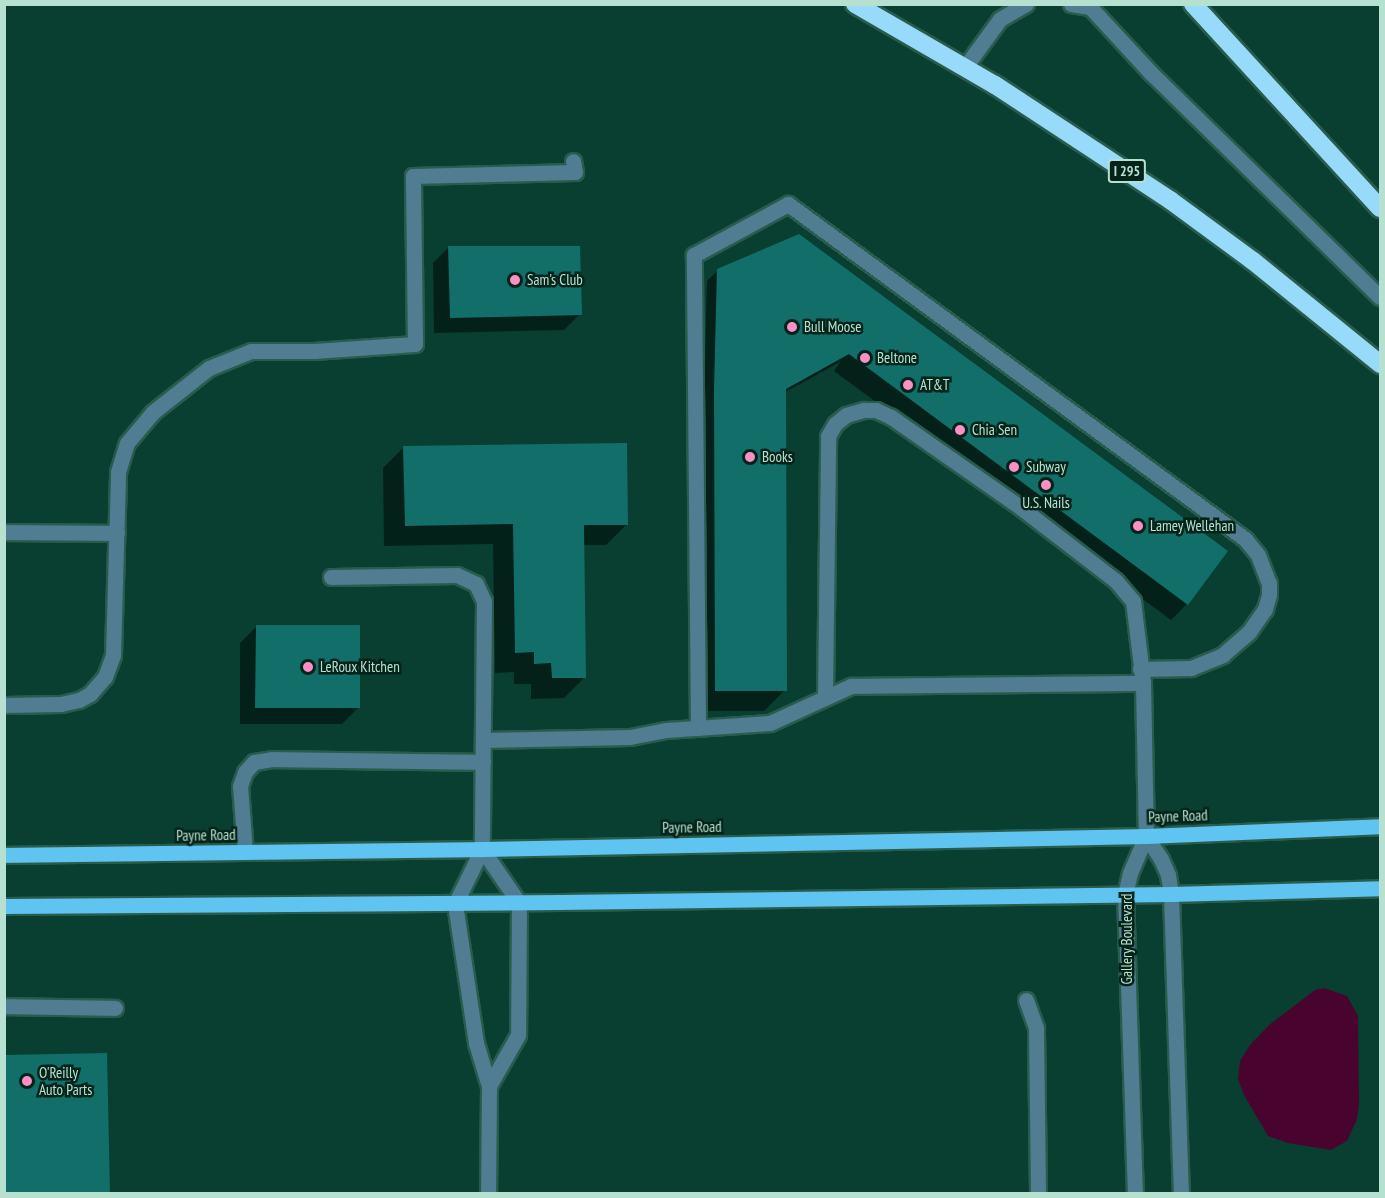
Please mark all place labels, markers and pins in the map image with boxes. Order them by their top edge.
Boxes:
place label: Sam's Club [527,271,583,289]
marker: Sam's Club [508,273,522,287]
place label: Bull Moose [804,318,862,336]
marker: Bull Moose [785,320,799,334]
place label: Beltone [877,349,917,367]
marker: Beltone [858,351,872,365]
place label: AT&T [920,376,950,394]
marker: AT&T [901,378,915,392]
place label: Chia Sen [972,421,1017,439]
marker: Chia Sen [953,423,967,437]
place label: Books [762,448,793,466]
marker: Books [743,450,757,464]
place label: Subway [1026,458,1066,476]
marker: Subway [1007,460,1021,474]
marker: U.S. Nails [1039,478,1053,492]
place label: U.S. Nails [1022,494,1070,512]
place label: Lamey Wellehan [1150,517,1235,535]
marker: Lamey Wellehan [1131,519,1145,533]
place label: LeRoux Kitchen [320,658,400,676]
marker: LeRoux Kitchen [301,660,315,674]
place label: O'Reilly Auto Parts [39,1063,92,1098]
marker: O'Reilly Auto Parts [20,1074,34,1088]

